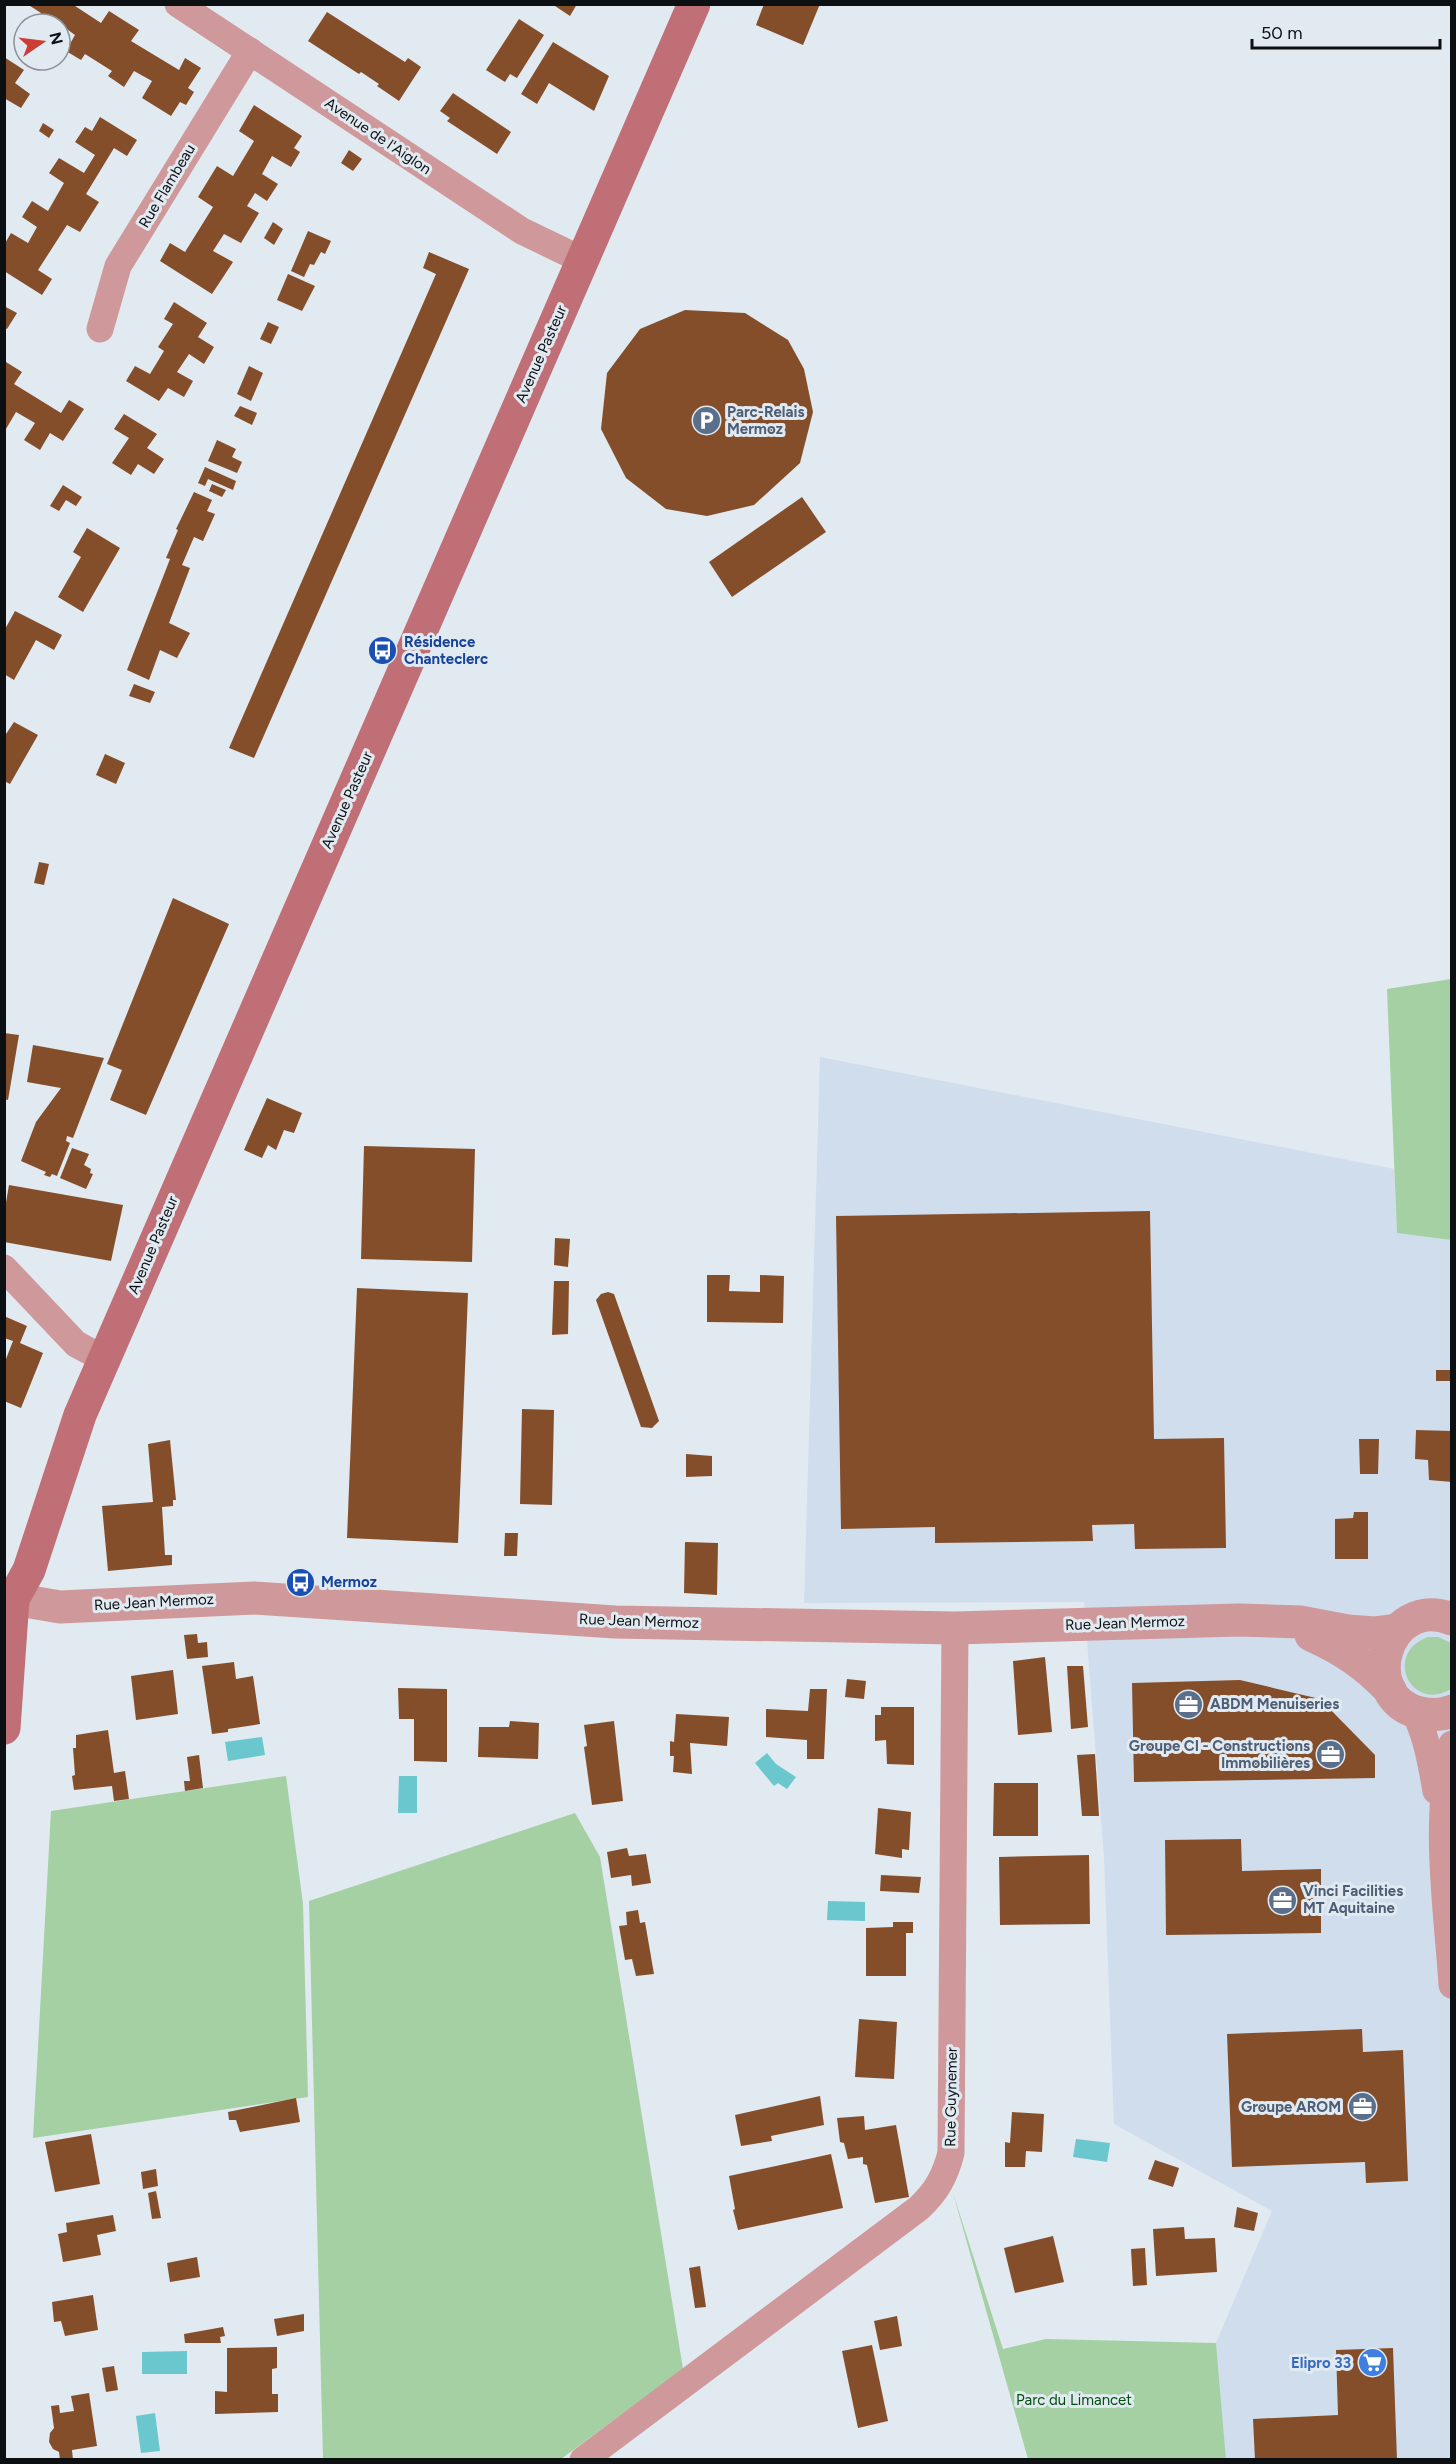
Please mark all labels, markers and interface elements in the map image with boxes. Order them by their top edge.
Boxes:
north arrow [12,12,72,72]
scale bar [1252,12,1440,50]
text: 50 m [1261,22,1303,44]
text: N [45,30,67,47]
street label: Avenue de l'Aiglon [321,94,435,178]
street label: Rue Flambeau [135,141,199,231]
street label: Avenue Pasteur [511,302,571,406]
place label: Parc-Relais Mermoz [727,403,804,438]
parking icon: Parc-Relais Mermoz [690,405,722,437]
place label: Résidence Chanteclerc [404,633,488,668]
bus stop icon: Résidence Chanteclerc [367,635,399,667]
street label: Avenue Pasteur [317,748,377,852]
street label: Avenue Pasteur [124,1193,182,1297]
bus stop icon: Mermoz [284,1566,316,1598]
place label: Mermoz [321,1573,377,1591]
street label: Rue Jean Mermoz [94,1590,214,1614]
street label: Rue Jean Mermoz [579,1610,699,1632]
street label: Rue Jean Mermoz [1065,1612,1185,1634]
office icon: ABDM Menuiseries [1173,1688,1205,1720]
place label: ABDM Menuiseries [1210,1695,1339,1713]
place label: Groupe CI - Constructions Immobilières [1129,1737,1310,1772]
office icon: Groupe CI - Constructions Immobilières [1315,1739,1347,1771]
place label: Vinci Facilities MT Aquitaine [1303,1882,1403,1917]
office icon: Vinci Facilities MT Aquitaine [1266,1884,1298,1916]
street label: Rue Guynemer [941,2047,961,2147]
office icon: Groupe AROM [1346,2091,1378,2123]
place label: Groupe AROM [1241,2098,1341,2116]
supermarket icon: Elipro 33 [1356,2347,1388,2379]
place label: Elipro 33 [1291,2354,1351,2372]
park label: Parc du Limancet [1016,2391,1132,2409]

